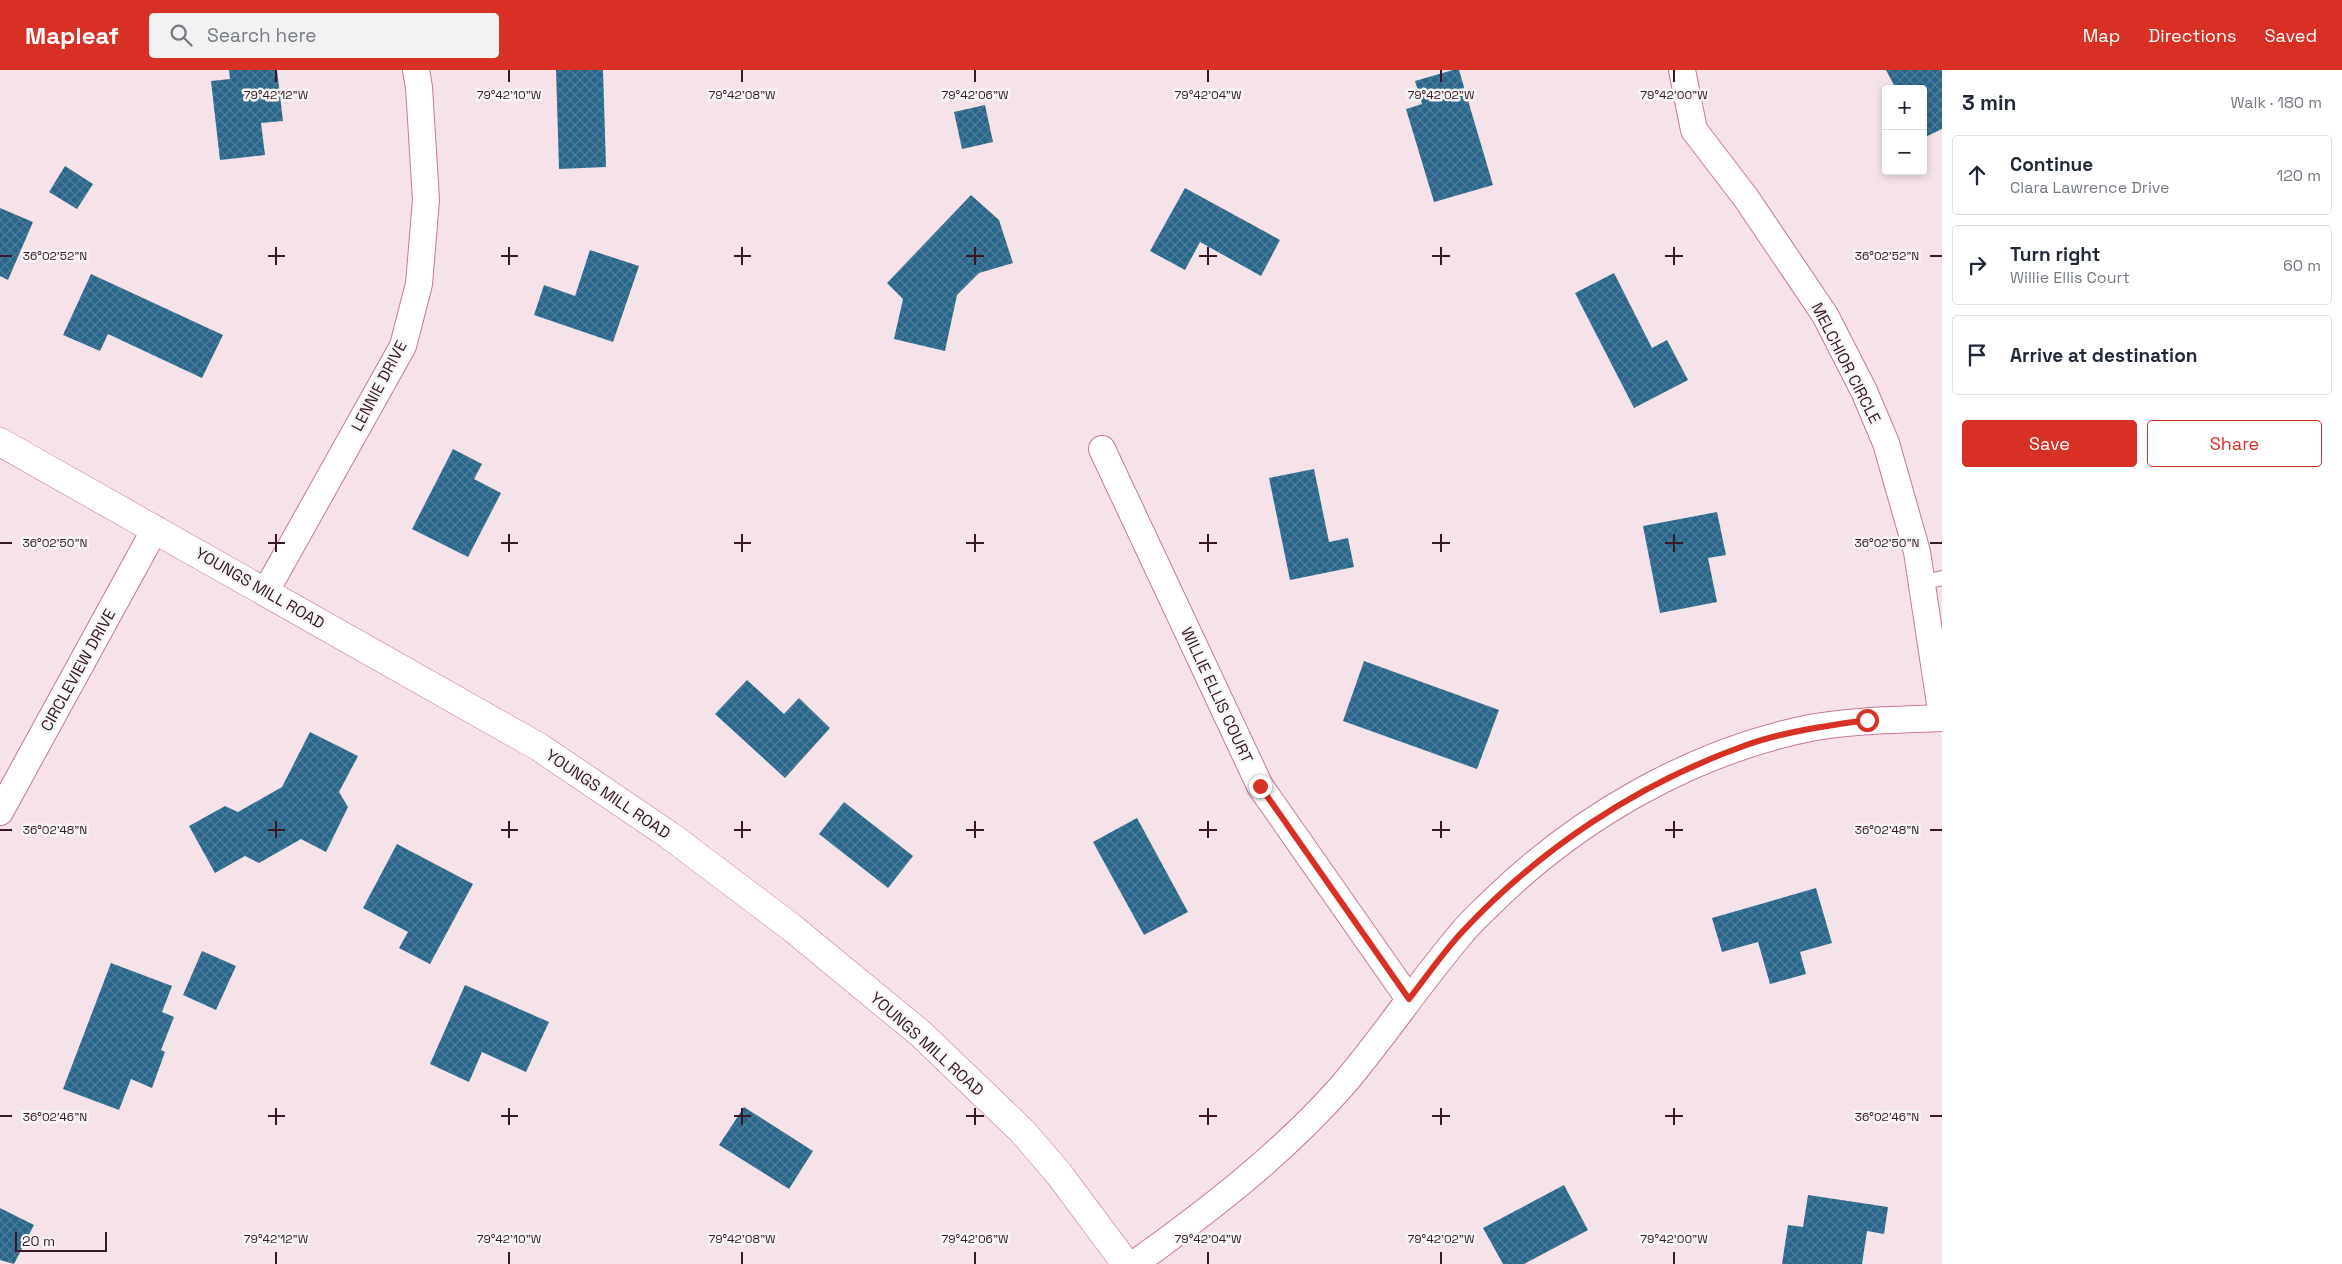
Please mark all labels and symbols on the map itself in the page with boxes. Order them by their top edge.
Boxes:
text: 79°42'12"W [244,87,309,103]
text: 79°42'10"W [477,87,542,103]
text: 79°42'08"W [708,87,776,103]
text: 79°42'06"W [941,87,1009,103]
text: 79°42'04"W [1175,87,1242,103]
text: 79°42'02"W [1408,87,1475,103]
text: 79°42'00"W [1640,87,1708,103]
text: 36°02'52"N [23,248,87,264]
text: 36°02'52"N [1855,248,1919,264]
street label: MELCHIOR CIRCLE [1806,299,1886,427]
street label: LENNIE DRIVE [346,337,412,435]
text: 36°02'50"N [22,535,88,551]
text: 36°02'50"N [1854,535,1920,551]
street label: YOUNGS MILL ROAD [192,542,328,634]
street label: CIRCLEVIEW DRIVE [36,605,120,735]
street label: WILLIE ELLIS COURT [1176,624,1258,766]
route start [1856,709,1879,732]
street label: YOUNGS MILL ROAD [542,744,674,844]
route end [1249,775,1272,798]
text: 36°02'48"N [23,822,87,838]
text: 36°02'48"N [1855,822,1919,838]
street label: YOUNGS MILL ROAD [866,987,988,1101]
text: 36°02'46"N [23,1109,87,1125]
text: 36°02'46"N [1855,1109,1919,1125]
scale bar [15,1229,108,1252]
text: 79°42'12"W [244,1231,309,1247]
text: 79°42'10"W [477,1231,542,1247]
text: 79°42'08"W [708,1231,776,1247]
text: 79°42'06"W [941,1231,1009,1247]
text: 79°42'04"W [1175,1231,1242,1247]
text: 79°42'02"W [1408,1231,1475,1247]
text: 79°42'00"W [1640,1231,1708,1247]

